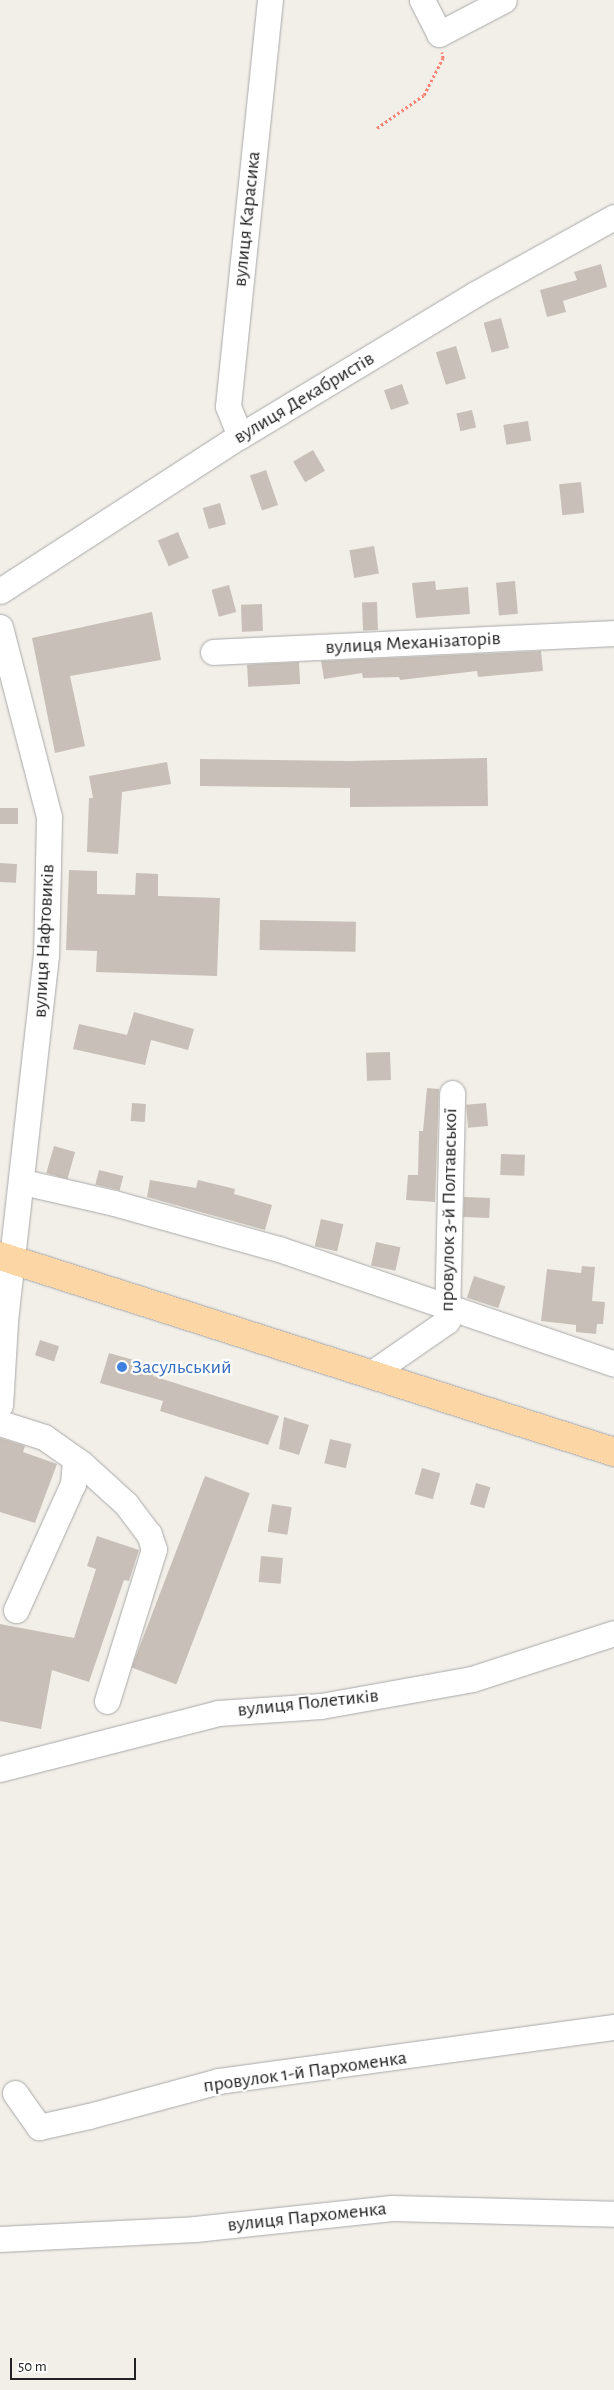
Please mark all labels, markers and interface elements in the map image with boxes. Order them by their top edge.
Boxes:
street label: вулиця Карасика [228,150,266,288]
street label: вулиця Декабристів [229,347,379,449]
street label: вулиця Механізаторів [325,626,501,660]
street label: вулиця Нафтовиків [28,863,60,1019]
street label: провулок 3-й Полтавської [435,1108,463,1312]
place label: Засульський [132,1355,232,1379]
marker: Засульський [116,1361,128,1373]
street label: вулиця Полетиків [236,1684,380,1722]
street label: провулок 1-й Пархоменка [202,2046,408,2098]
street label: вулиця Пархоменка [226,2197,388,2237]
scale bar [12,2348,139,2380]
text: 50 m [18,2359,47,2374]

